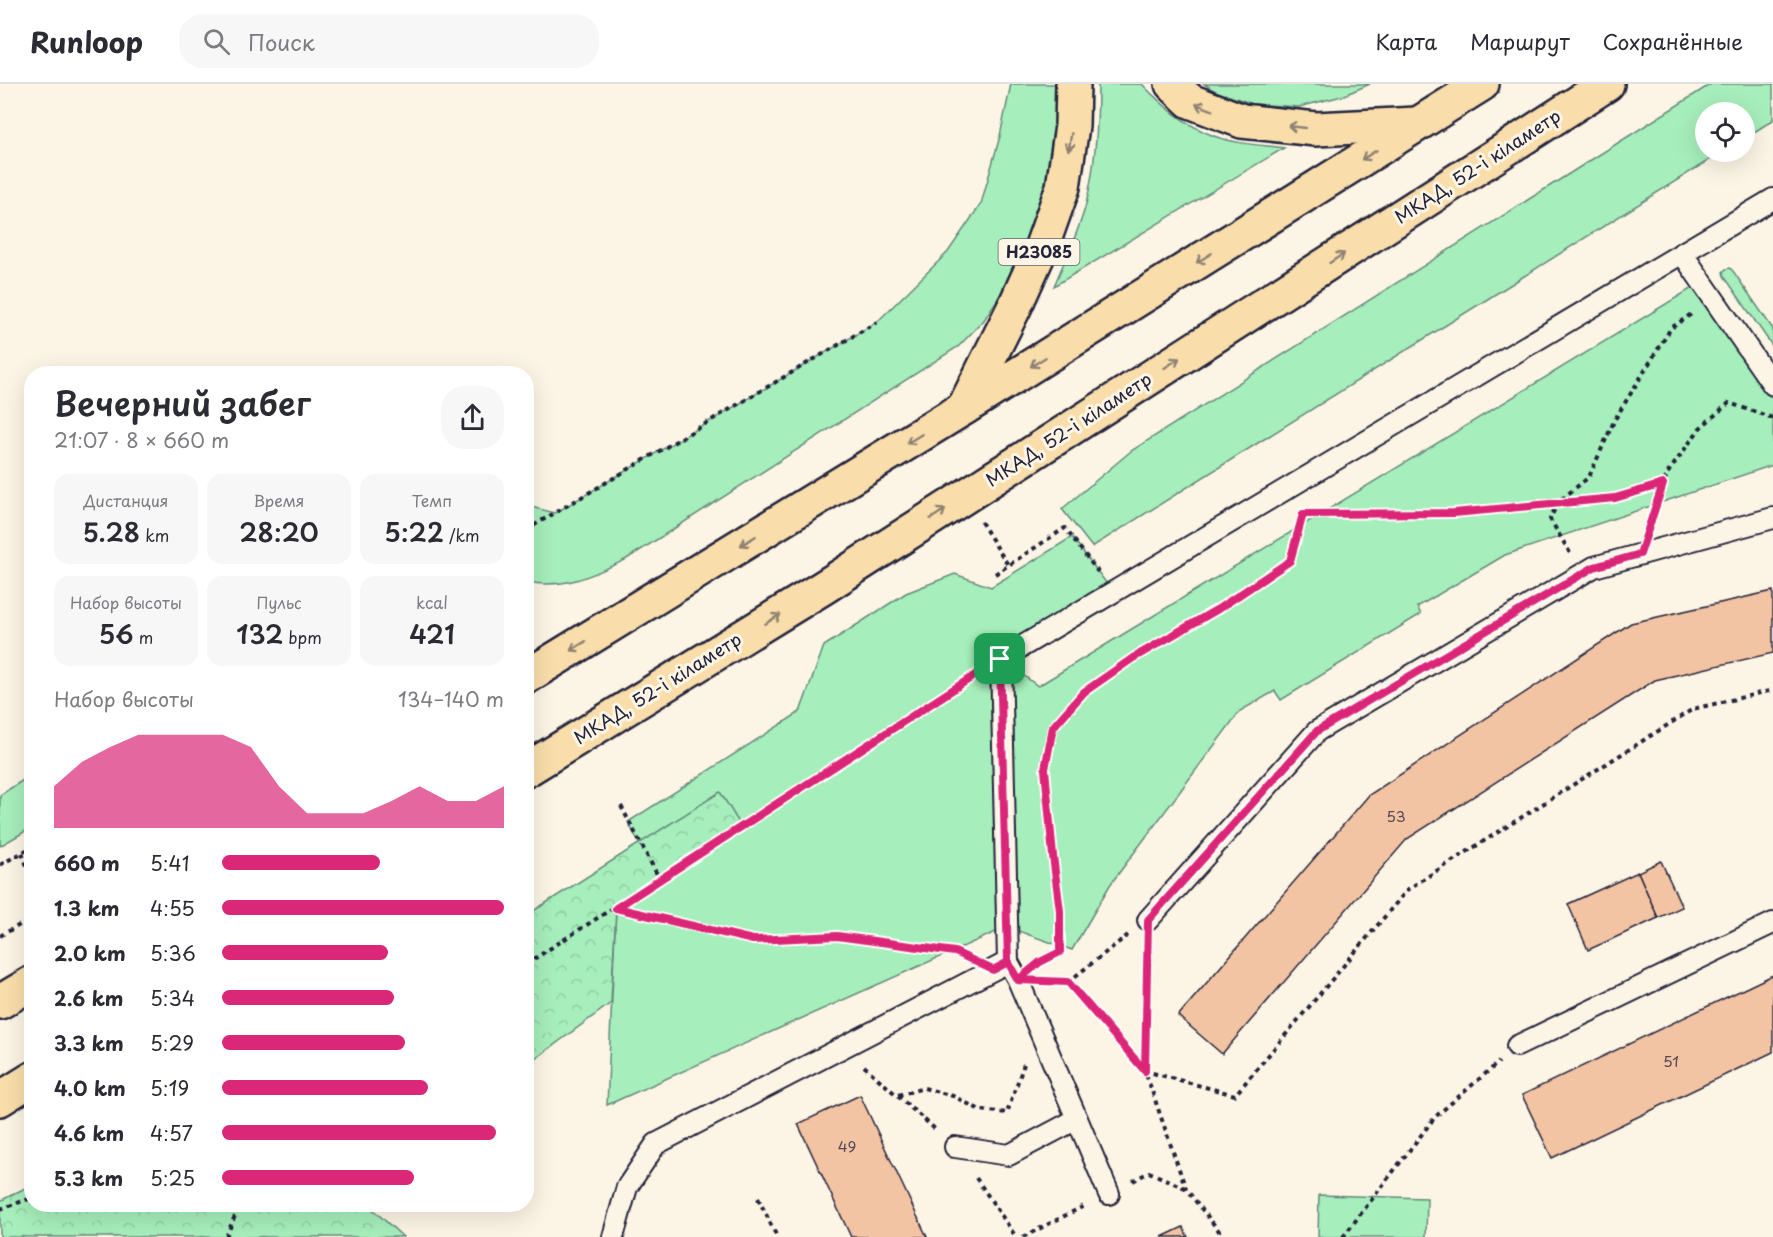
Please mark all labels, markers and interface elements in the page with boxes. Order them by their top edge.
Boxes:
search box [179,14,599,68]
text: Runloop [30,20,143,63]
icon: search [200,25,233,58]
text: Поиск [248,25,315,58]
text: Карта [1376,25,1437,57]
text: Маршрут [1470,25,1570,57]
text: Сохранённые [1603,25,1743,57]
one-way arrow [1196,100,1214,111]
street label: МКАД, 52-і кіламетр [1389,102,1566,230]
map controls [1695,102,1755,162]
button: locate [1695,102,1755,162]
one-way arrow [1288,121,1308,132]
one-way arrow [1064,132,1075,152]
one-way arrow [1361,149,1378,161]
road number: Н23085 [998,239,1080,265]
one-way arrow [1195,252,1212,265]
one-way arrow [1328,252,1344,264]
one-way arrow [1030,356,1047,368]
one-way arrow [1164,357,1181,370]
street label: МКАД, 52-і кіламетр [980,365,1157,493]
text: Вечерний забег [54,377,311,427]
button: share [441,386,504,449]
text: 21:07 · 8 × 660 m [54,425,229,455]
one-way arrow [906,433,923,445]
text: Дистанция [84,488,168,512]
text: Время [253,488,305,512]
text: Темп [412,488,452,512]
one-way arrow [929,508,946,520]
text: 5.28 [83,512,140,551]
text: 28:20 [239,512,319,551]
text: 5:22 [384,512,444,551]
text: km [140,523,169,547]
text: /km [444,523,480,547]
one-way arrow [740,535,757,547]
text: Набор высоты [70,590,182,614]
text: Пульс [256,590,302,614]
text: kcal [416,590,448,614]
one-way arrow [764,612,781,624]
text: 56 [99,614,134,653]
text: 132 [236,614,283,653]
text: 421 [409,614,455,653]
text: m [134,625,153,649]
text: bpm [283,625,322,649]
street label: МКАД, 52-і кіламетр [568,625,746,750]
pin [974,633,1025,684]
one-way arrow [570,641,587,653]
icon: arrive [983,642,1016,675]
text: Набор высоты [54,684,194,714]
text: 134–140 m [398,684,504,714]
house number: 53 [1386,804,1406,827]
text: 660 m [54,848,120,878]
text: 5:41 [150,848,190,878]
text: 1.3 km [54,893,120,923]
text: 4:55 [150,893,195,923]
text: 2.0 km [54,938,126,968]
text: 5:36 [150,938,196,968]
text: 2.6 km [54,983,123,1013]
text: 5:34 [150,983,195,1013]
text: 3.3 km [54,1028,124,1058]
text: 5:29 [150,1028,194,1058]
house number: 51 [1663,1049,1679,1072]
text: 4.0 km [54,1073,126,1103]
text: 5:19 [150,1073,189,1103]
text: 4.6 km [54,1118,124,1148]
text: 4:57 [150,1118,193,1148]
house number: 49 [838,1134,856,1157]
text: 5.3 km [54,1163,123,1193]
text: 5:25 [150,1163,195,1193]

